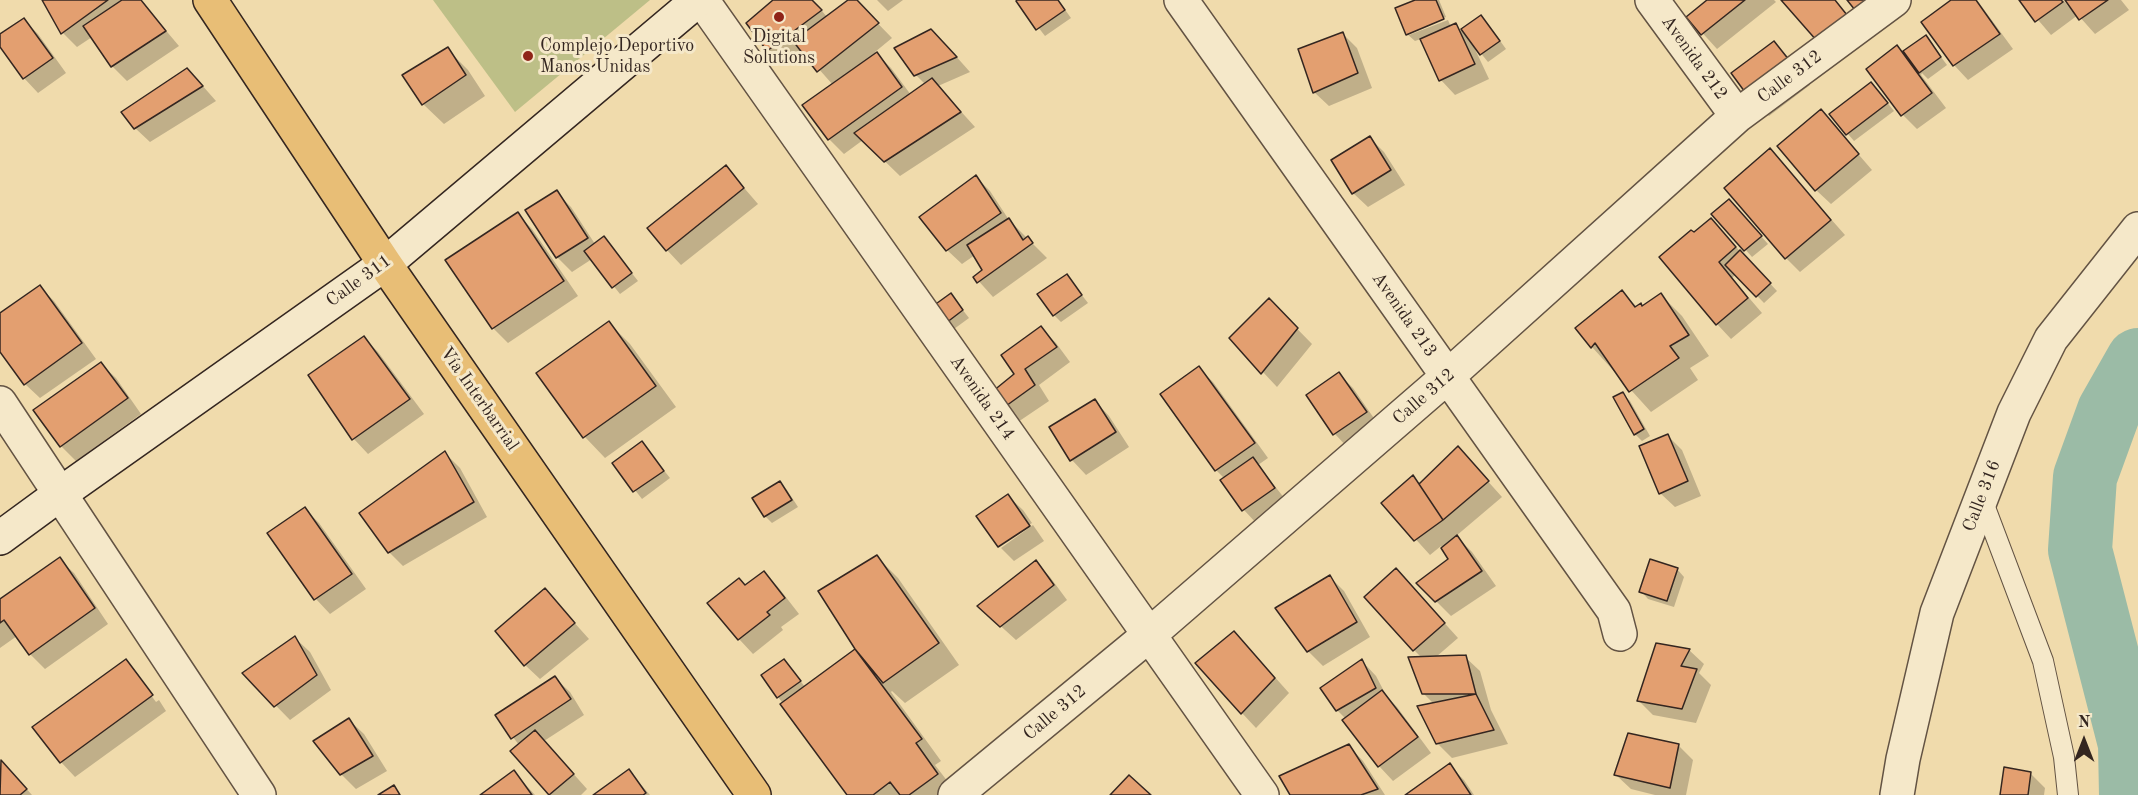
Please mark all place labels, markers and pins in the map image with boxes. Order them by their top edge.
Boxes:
marker: Digital Solutions [772,10,786,24]
place label: Digital Solutions [743,26,815,68]
place label: Complejo Deportivo Manos Unidas [540,35,694,78]
marker: Complejo Deportivo Manos Unidas [521,49,535,63]

